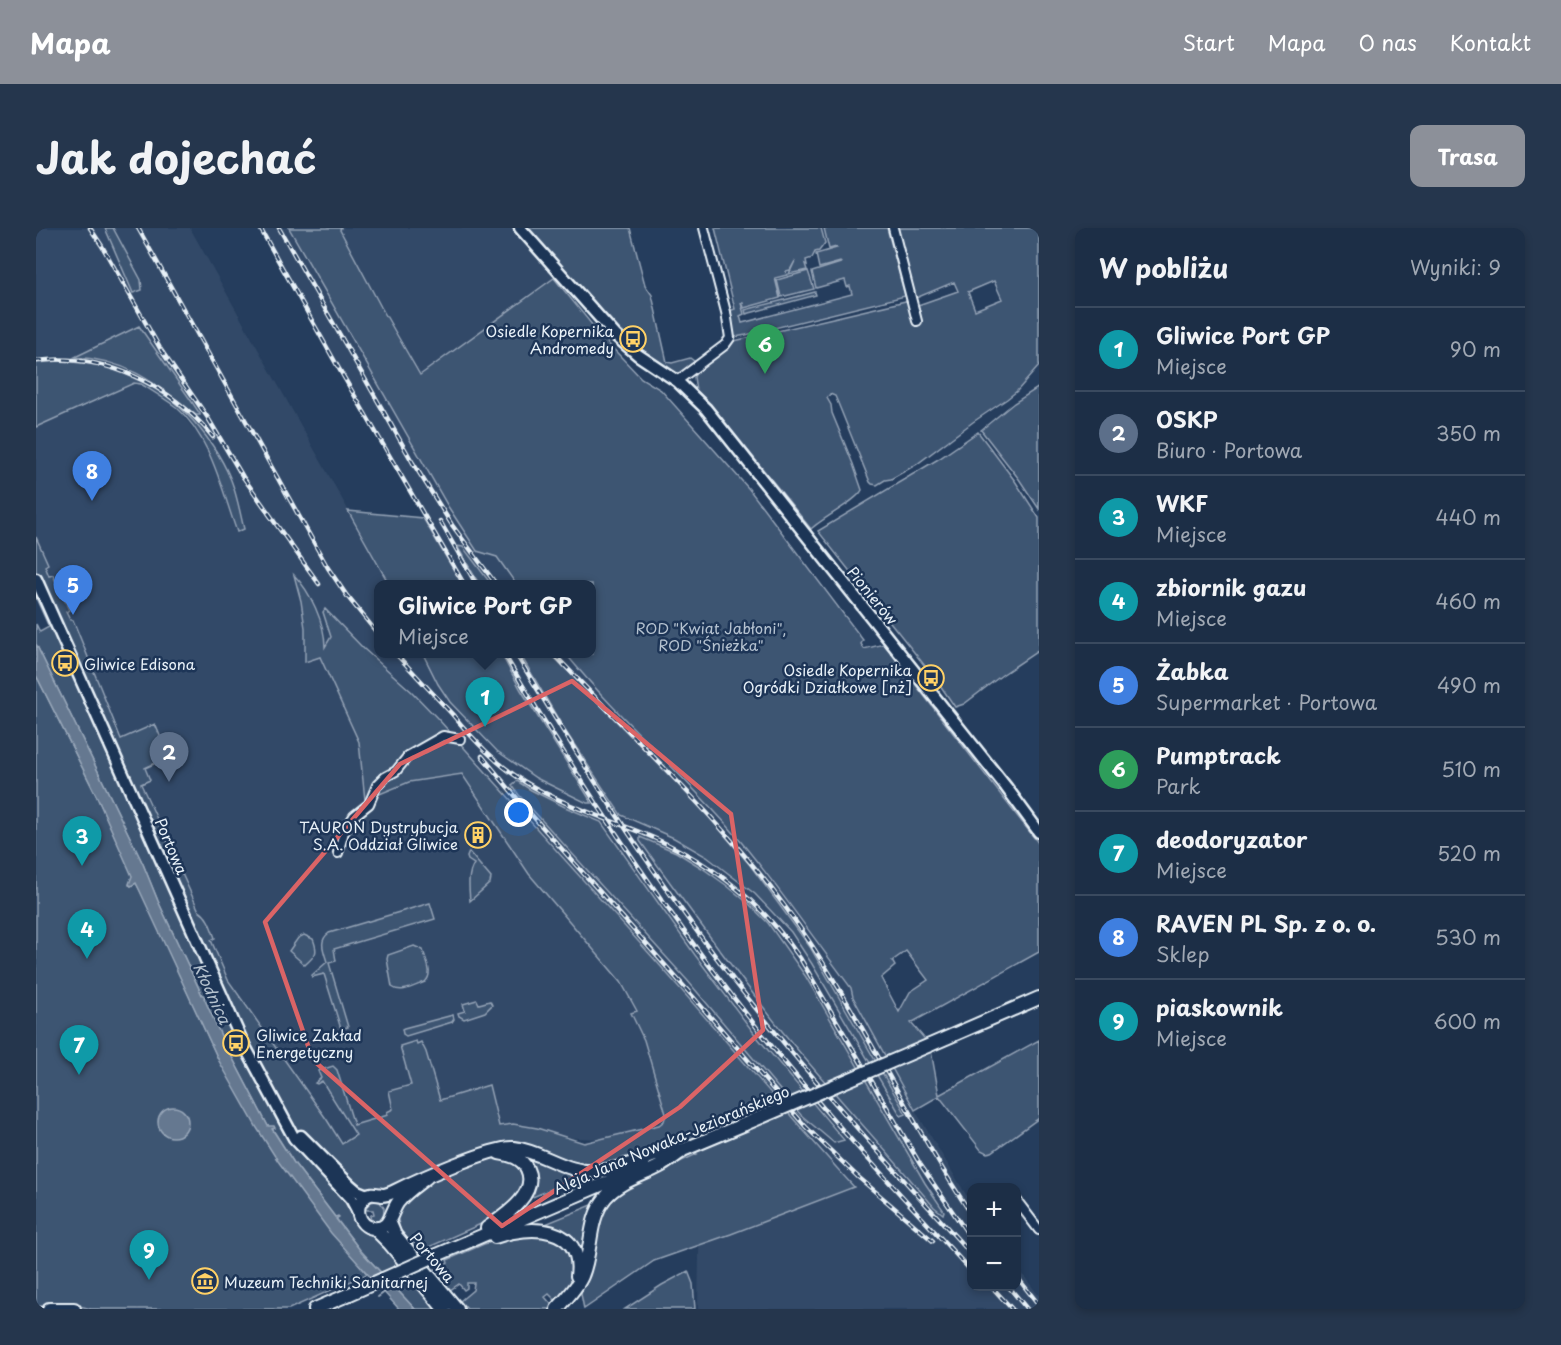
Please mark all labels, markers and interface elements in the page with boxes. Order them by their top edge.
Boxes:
text: Mapa [30,21,111,64]
text: Start [1183,26,1235,58]
text: Mapa [1268,26,1326,58]
text: O nas [1359,26,1417,58]
text: Kontakt [1450,26,1531,58]
text: Jak dojechać [36,125,317,188]
button: Trasa [1410,125,1525,187]
text: W pobliżu [1099,248,1228,287]
text: Wyniki: 9 [1410,252,1501,282]
text: Gliwice Port GP [1156,318,1330,351]
place label: Osiedle Kopernika Andromedy [486,319,615,359]
bus stop icon: Osiedle Kopernika Andromedy [618,324,648,354]
pin: 6 [746,324,784,374]
text: 1 [1114,334,1123,364]
text: 90 m [1450,334,1501,364]
text: Miejsce [1156,351,1227,381]
text: OSKP [1156,402,1218,435]
text: 2 [1111,418,1126,448]
text: 350 m [1436,418,1501,448]
text: Biuro · Portowa [1156,435,1302,465]
pin: 8 [72,452,112,501]
text: WKF [1156,486,1208,519]
text: 3 [1112,502,1125,532]
text: 440 m [1436,502,1501,532]
text: Miejsce [1156,519,1227,549]
street label: Pionierów [842,561,904,629]
pin: 5 [54,566,93,615]
text: zbiornik gazu [1156,570,1307,603]
popup [374,580,596,658]
text: 4 [1112,586,1125,616]
text: 460 m [1435,586,1501,616]
text: Gliwice Port GP [398,588,572,621]
text: Miejsce [1156,603,1227,633]
park label: ROD "Kwiat Jabłoni", ROD "Śnieżka" [635,616,787,656]
text: Miejsce [398,621,469,651]
bus stop icon: Gliwice Edisona [50,648,80,678]
place label: Gliwice Edisona [84,652,196,675]
text: Żabka [1156,654,1229,687]
place label: Osiedle Kopernika Ogródki Działkowe [nż] [743,658,913,698]
bus stop icon: Osiedle Kopernika Ogródki Działkowe [nż] [916,663,946,693]
text: 5 [1112,670,1125,700]
text: 490 m [1437,670,1501,700]
pin: 1 [466,678,504,727]
text: Supermarket · Portowa [1156,687,1377,717]
pin: 2 [150,732,188,782]
text: Pumptrack [1156,738,1281,771]
text: 6 [1111,754,1126,784]
text: 510 m [1441,754,1501,784]
text: Park [1156,771,1201,801]
your location [504,798,533,827]
street label: Portowa [150,814,194,878]
place label: TAURON Dystrybucja S.A. Oddział Gliwice [299,815,459,855]
pin: 3 [62,816,102,866]
building icon: TAURON Dystrybucja S.A. Oddział Gliwice [463,820,493,850]
text: deodoryzator [1156,822,1307,855]
text: 7 [1113,838,1124,868]
text: 520 m [1437,838,1501,868]
text: Miejsce [1156,855,1227,885]
text: RAVEN PL Sp. z o. o. [1156,906,1376,939]
pin: 4 [68,910,106,959]
text: 8 [1112,922,1125,952]
text: 530 m [1435,922,1501,952]
text: Sklep [1156,939,1210,969]
water label: Kłodnica [188,958,238,1029]
text: piaskownik [1156,990,1283,1023]
text: 9 [1113,1006,1124,1036]
text: 600 m [1433,1006,1501,1036]
place label: Gliwice Zakład Energetyczny [256,1023,362,1063]
text: Miejsce [1156,1023,1227,1053]
pin: 7 [60,1026,99,1075]
bus stop icon: Gliwice Zakład Energetyczny [221,1028,251,1058]
street label: Aleja Jana Nowaka-Jeziorańskiego [550,1079,792,1199]
map controls [967,1183,1021,1291]
button: + [967,1183,1021,1237]
street label: Portowa [405,1227,461,1288]
pin: 9 [130,1230,168,1280]
button: − [967,1237,1021,1291]
museum icon: Muzeum Techniki Sanitarnej [190,1266,220,1296]
place label: Muzeum Techniki Sanitarnej [224,1270,428,1293]

